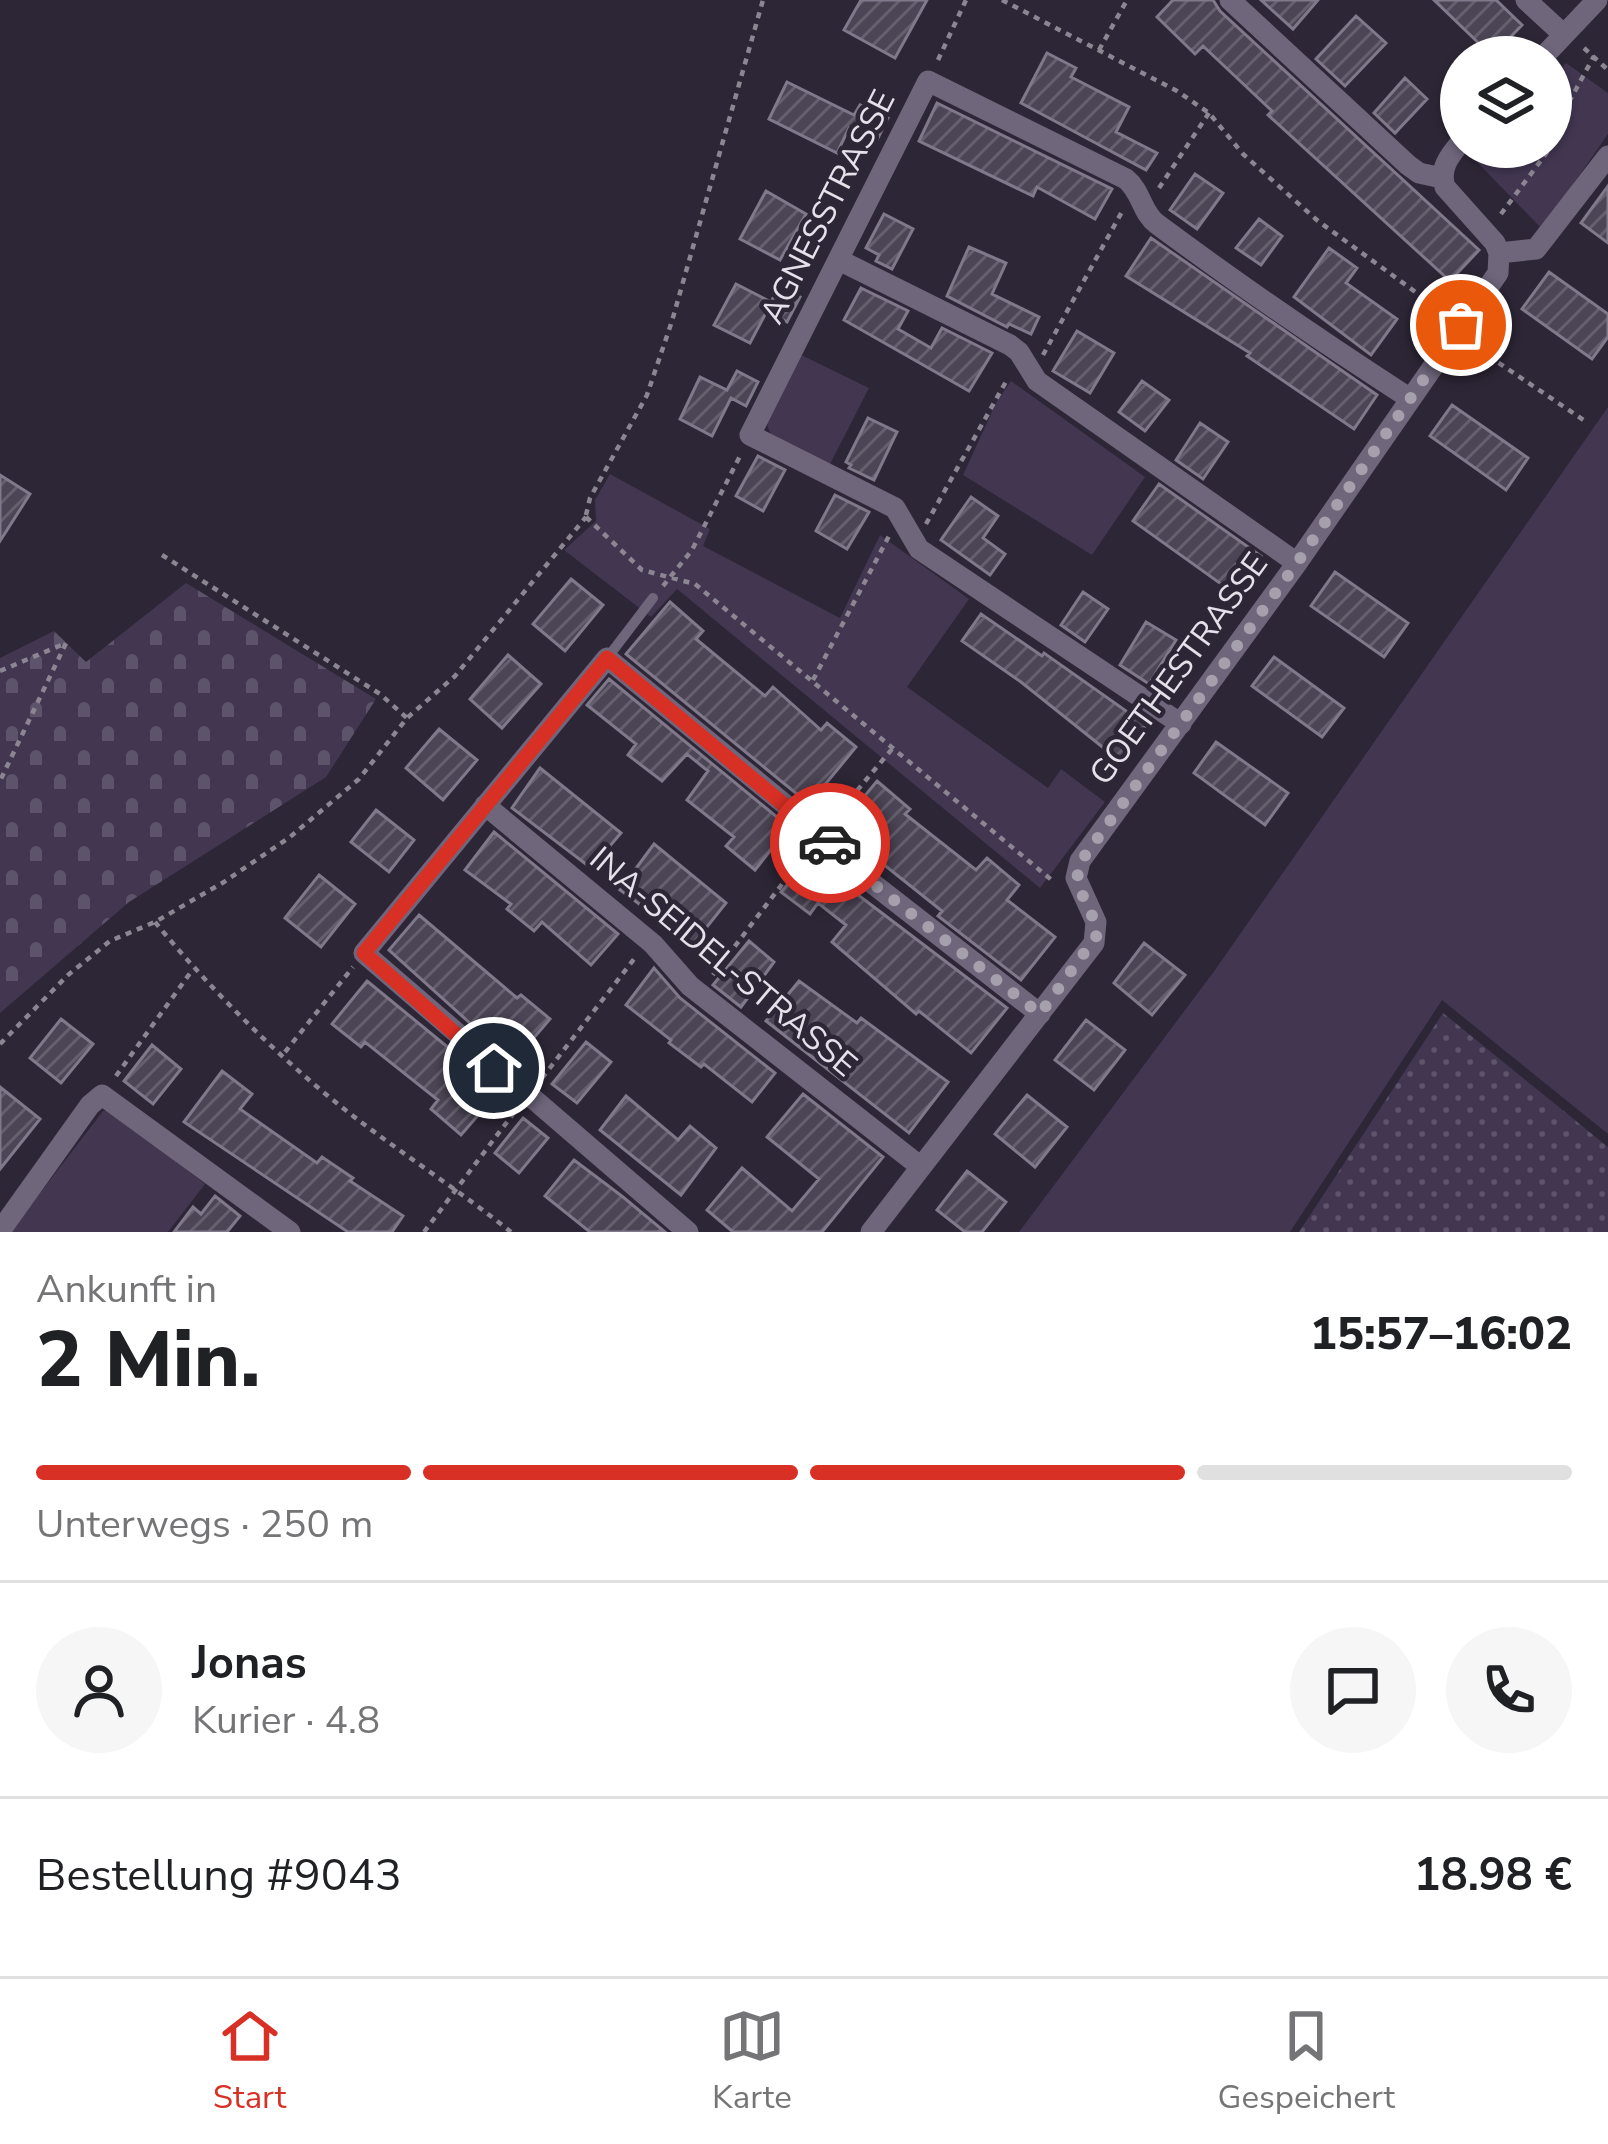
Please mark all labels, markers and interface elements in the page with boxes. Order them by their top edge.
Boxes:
map controls [1440,36,1572,168]
button: layers [1440,36,1572,168]
street label: AGNESSTRASSE [750,83,906,331]
pin [1410,274,1512,376]
icon: bag [1428,292,1494,358]
street label: GOETHESTRASSE [1079,544,1279,794]
courier [770,783,890,903]
icon: car [797,810,863,876]
street label: INA-SEIDEL-STRASSE [580,837,866,1087]
pin [443,1017,545,1119]
icon: home [461,1035,527,1101]
text: Ankunft in [36,1263,217,1316]
text: 15:57–16:02 [1310,1304,1572,1365]
text: 2 Min. [36,1307,260,1414]
text: Unterwegs · 250 m [36,1498,373,1551]
button: person [36,1627,162,1753]
button: chat [1290,1627,1416,1753]
button: phone [1446,1627,1572,1753]
text: Jonas [192,1633,307,1694]
text: Kurier · 4.8 [192,1694,380,1747]
text: Bestellung #9043 [36,1845,402,1906]
text: 18.98 € [1414,1845,1572,1906]
tab: Start [213,2003,286,2120]
tab: Karte [712,2003,792,2120]
tab: Gespeichert [1217,2003,1395,2120]

